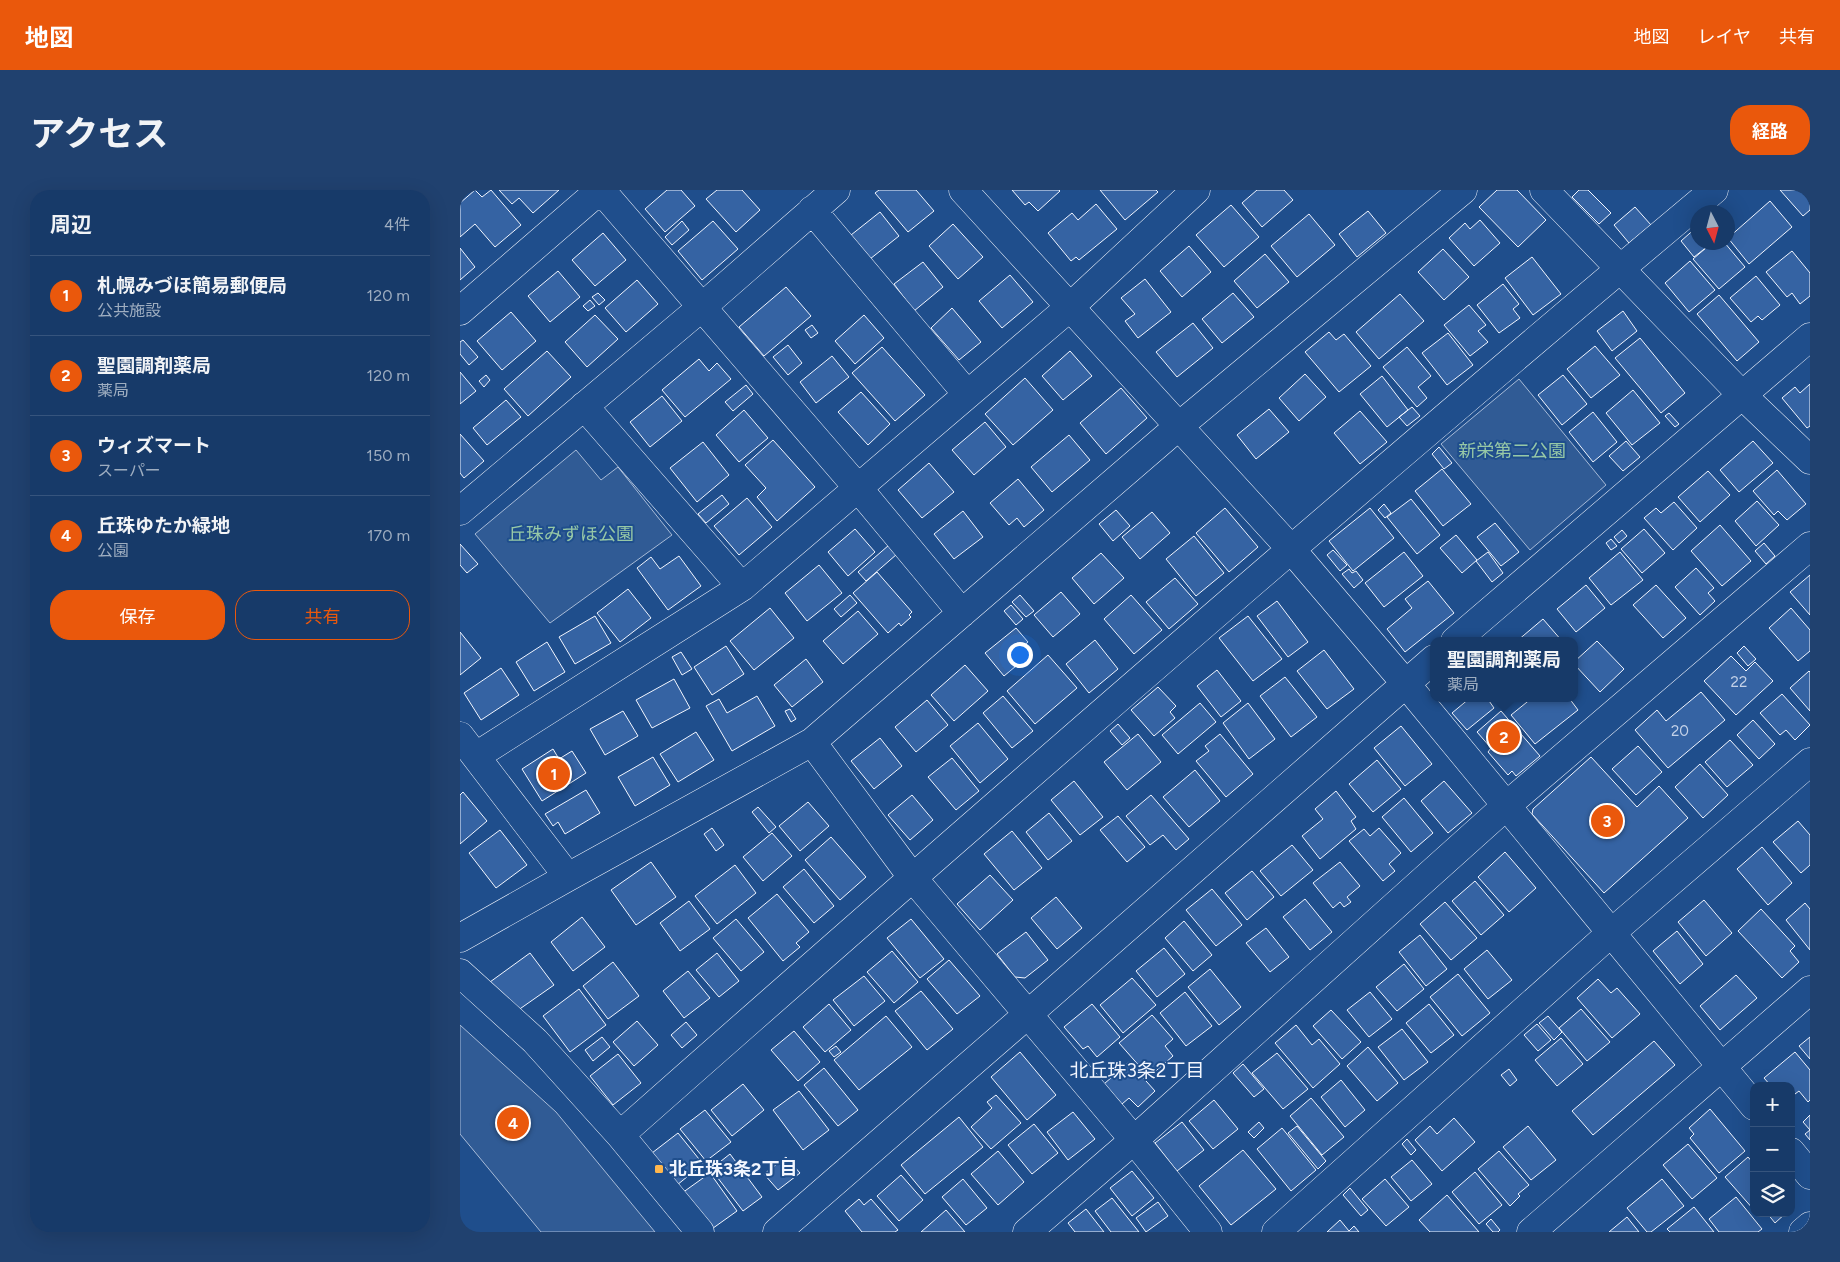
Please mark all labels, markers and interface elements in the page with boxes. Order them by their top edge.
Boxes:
text: 地図 [25,23,73,52]
text: 地図 [1634,26,1670,48]
text: レイヤ [1698,26,1751,48]
text: 共有 [1779,26,1815,48]
button: 経路 [1730,105,1810,155]
text: アクセス [30,113,168,155]
north arrow [1690,205,1735,250]
text: 周辺 [50,212,92,237]
text: 4件 [384,215,410,234]
text: 札幌みづほ簡易郵便局 [97,274,287,297]
text: 1 [63,286,69,305]
text: 120 m [367,286,410,305]
text: 公共施設 [97,301,161,320]
text: 聖園調剤薬局 [97,354,211,377]
text: 2 [61,366,71,385]
text: 120 m [367,366,410,385]
text: 薬局 [97,381,129,400]
text: ウィズマート [97,434,211,457]
park label: 新栄第二公園 [1458,440,1566,462]
text: 3 [62,446,70,465]
text: 150 m [366,446,410,465]
text: スーパー [97,461,161,480]
text: 丘珠ゆたか緑地 [97,514,230,537]
park label: 丘珠みずほ公園 [508,523,634,545]
text: 4 [61,526,71,545]
text: 170 m [367,526,410,545]
text: 公園 [97,541,129,560]
button: 保存 [50,590,225,640]
button: 共有 [235,590,410,640]
popup [1430,637,1578,702]
your location [1007,642,1033,668]
text: 聖園調剤薬局 [1447,648,1561,671]
house number: 22 [1731,673,1747,691]
text: 薬局 [1447,675,1479,694]
pin: 2 [1488,718,1520,756]
house number: 20 [1671,722,1689,740]
pin: 1 [538,755,570,793]
pin: 3 [1591,802,1623,840]
district label: 北丘珠3条2丁目 [1070,1059,1204,1082]
map controls [1750,1082,1795,1217]
button: + [1750,1082,1795,1127]
pin: 4 [497,1104,529,1142]
button: − [1750,1127,1795,1172]
place label: 北丘珠3条2丁目 [669,1158,797,1180]
marker: 北丘珠3条2丁目 [653,1163,665,1175]
button: layers [1750,1172,1795,1217]

